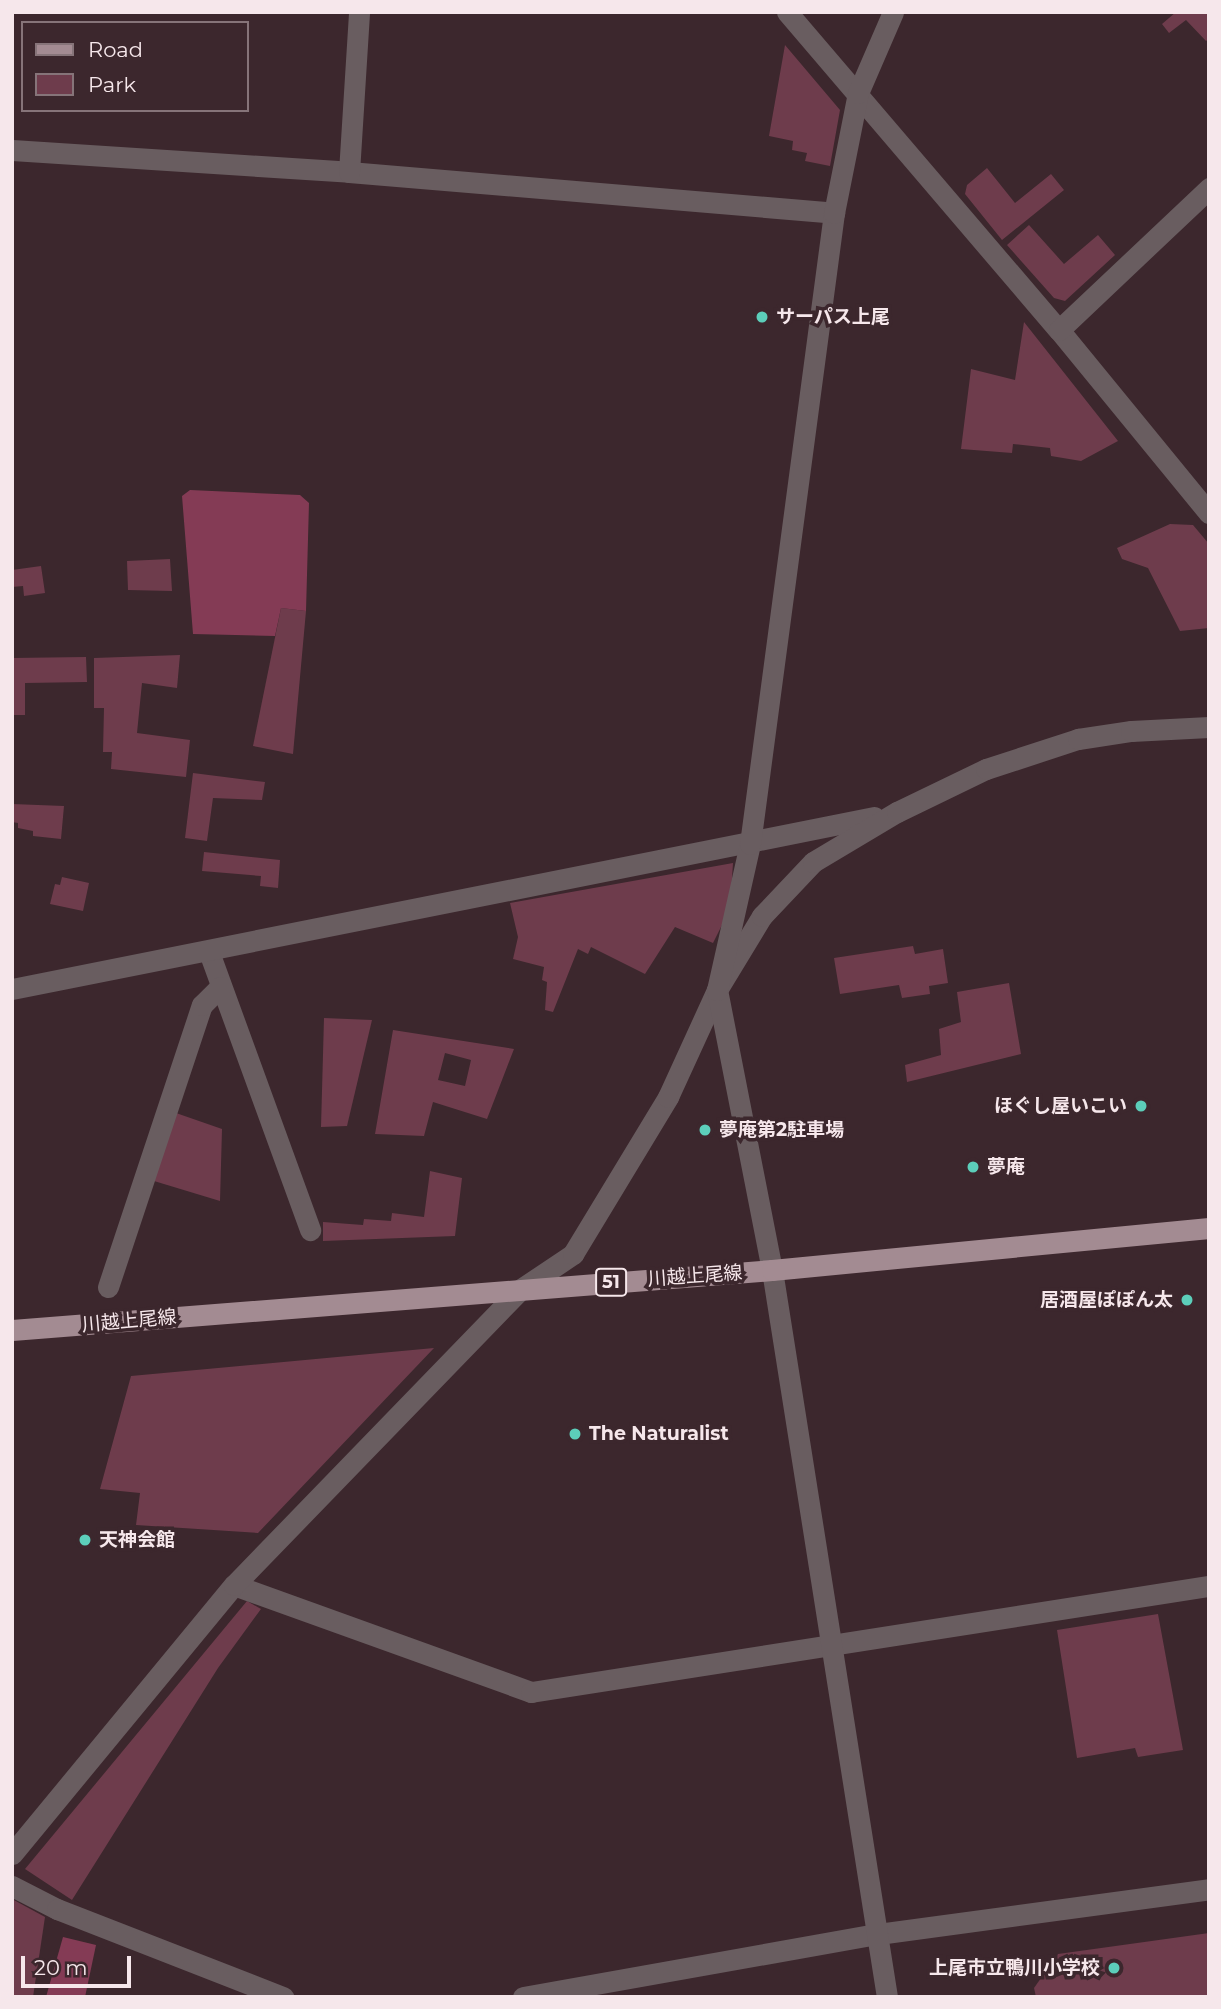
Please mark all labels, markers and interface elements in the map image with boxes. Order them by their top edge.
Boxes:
legend [21,21,248,112]
text: Road [88,37,143,62]
text: Park [88,72,136,97]
place label: サーパス上尾 [776,306,890,328]
marker: サーパス上尾 [754,309,770,325]
place label: ほぐし屋いこい [994,1095,1127,1117]
marker: ほぐし屋いこい [1133,1098,1149,1114]
place label: 夢庵第2駐車場 [719,1119,844,1141]
marker: 夢庵第2駐車場 [697,1122,713,1138]
place label: 夢庵 [987,1156,1025,1178]
marker: 夢庵 [965,1159,981,1175]
street label: 川越上尾線 [647,1261,743,1291]
road number: 51 [594,1268,628,1296]
place label: 居酒屋ぽぽん太 [1040,1289,1173,1311]
marker: 居酒屋ぽぽん太 [1179,1292,1195,1308]
street label: 川越上尾線 [81,1306,177,1336]
place label: The Naturalist [589,1423,729,1445]
marker: The Naturalist [567,1426,583,1442]
place label: 天神会館 [99,1529,175,1551]
marker: 天神会館 [77,1532,93,1548]
scale bar [24,1942,135,1986]
text: 20 m [34,1955,88,1980]
place label: 上尾市立鴨川小学校 [929,1957,1100,1979]
marker: 上尾市立鴨川小学校 [1106,1960,1122,1976]

